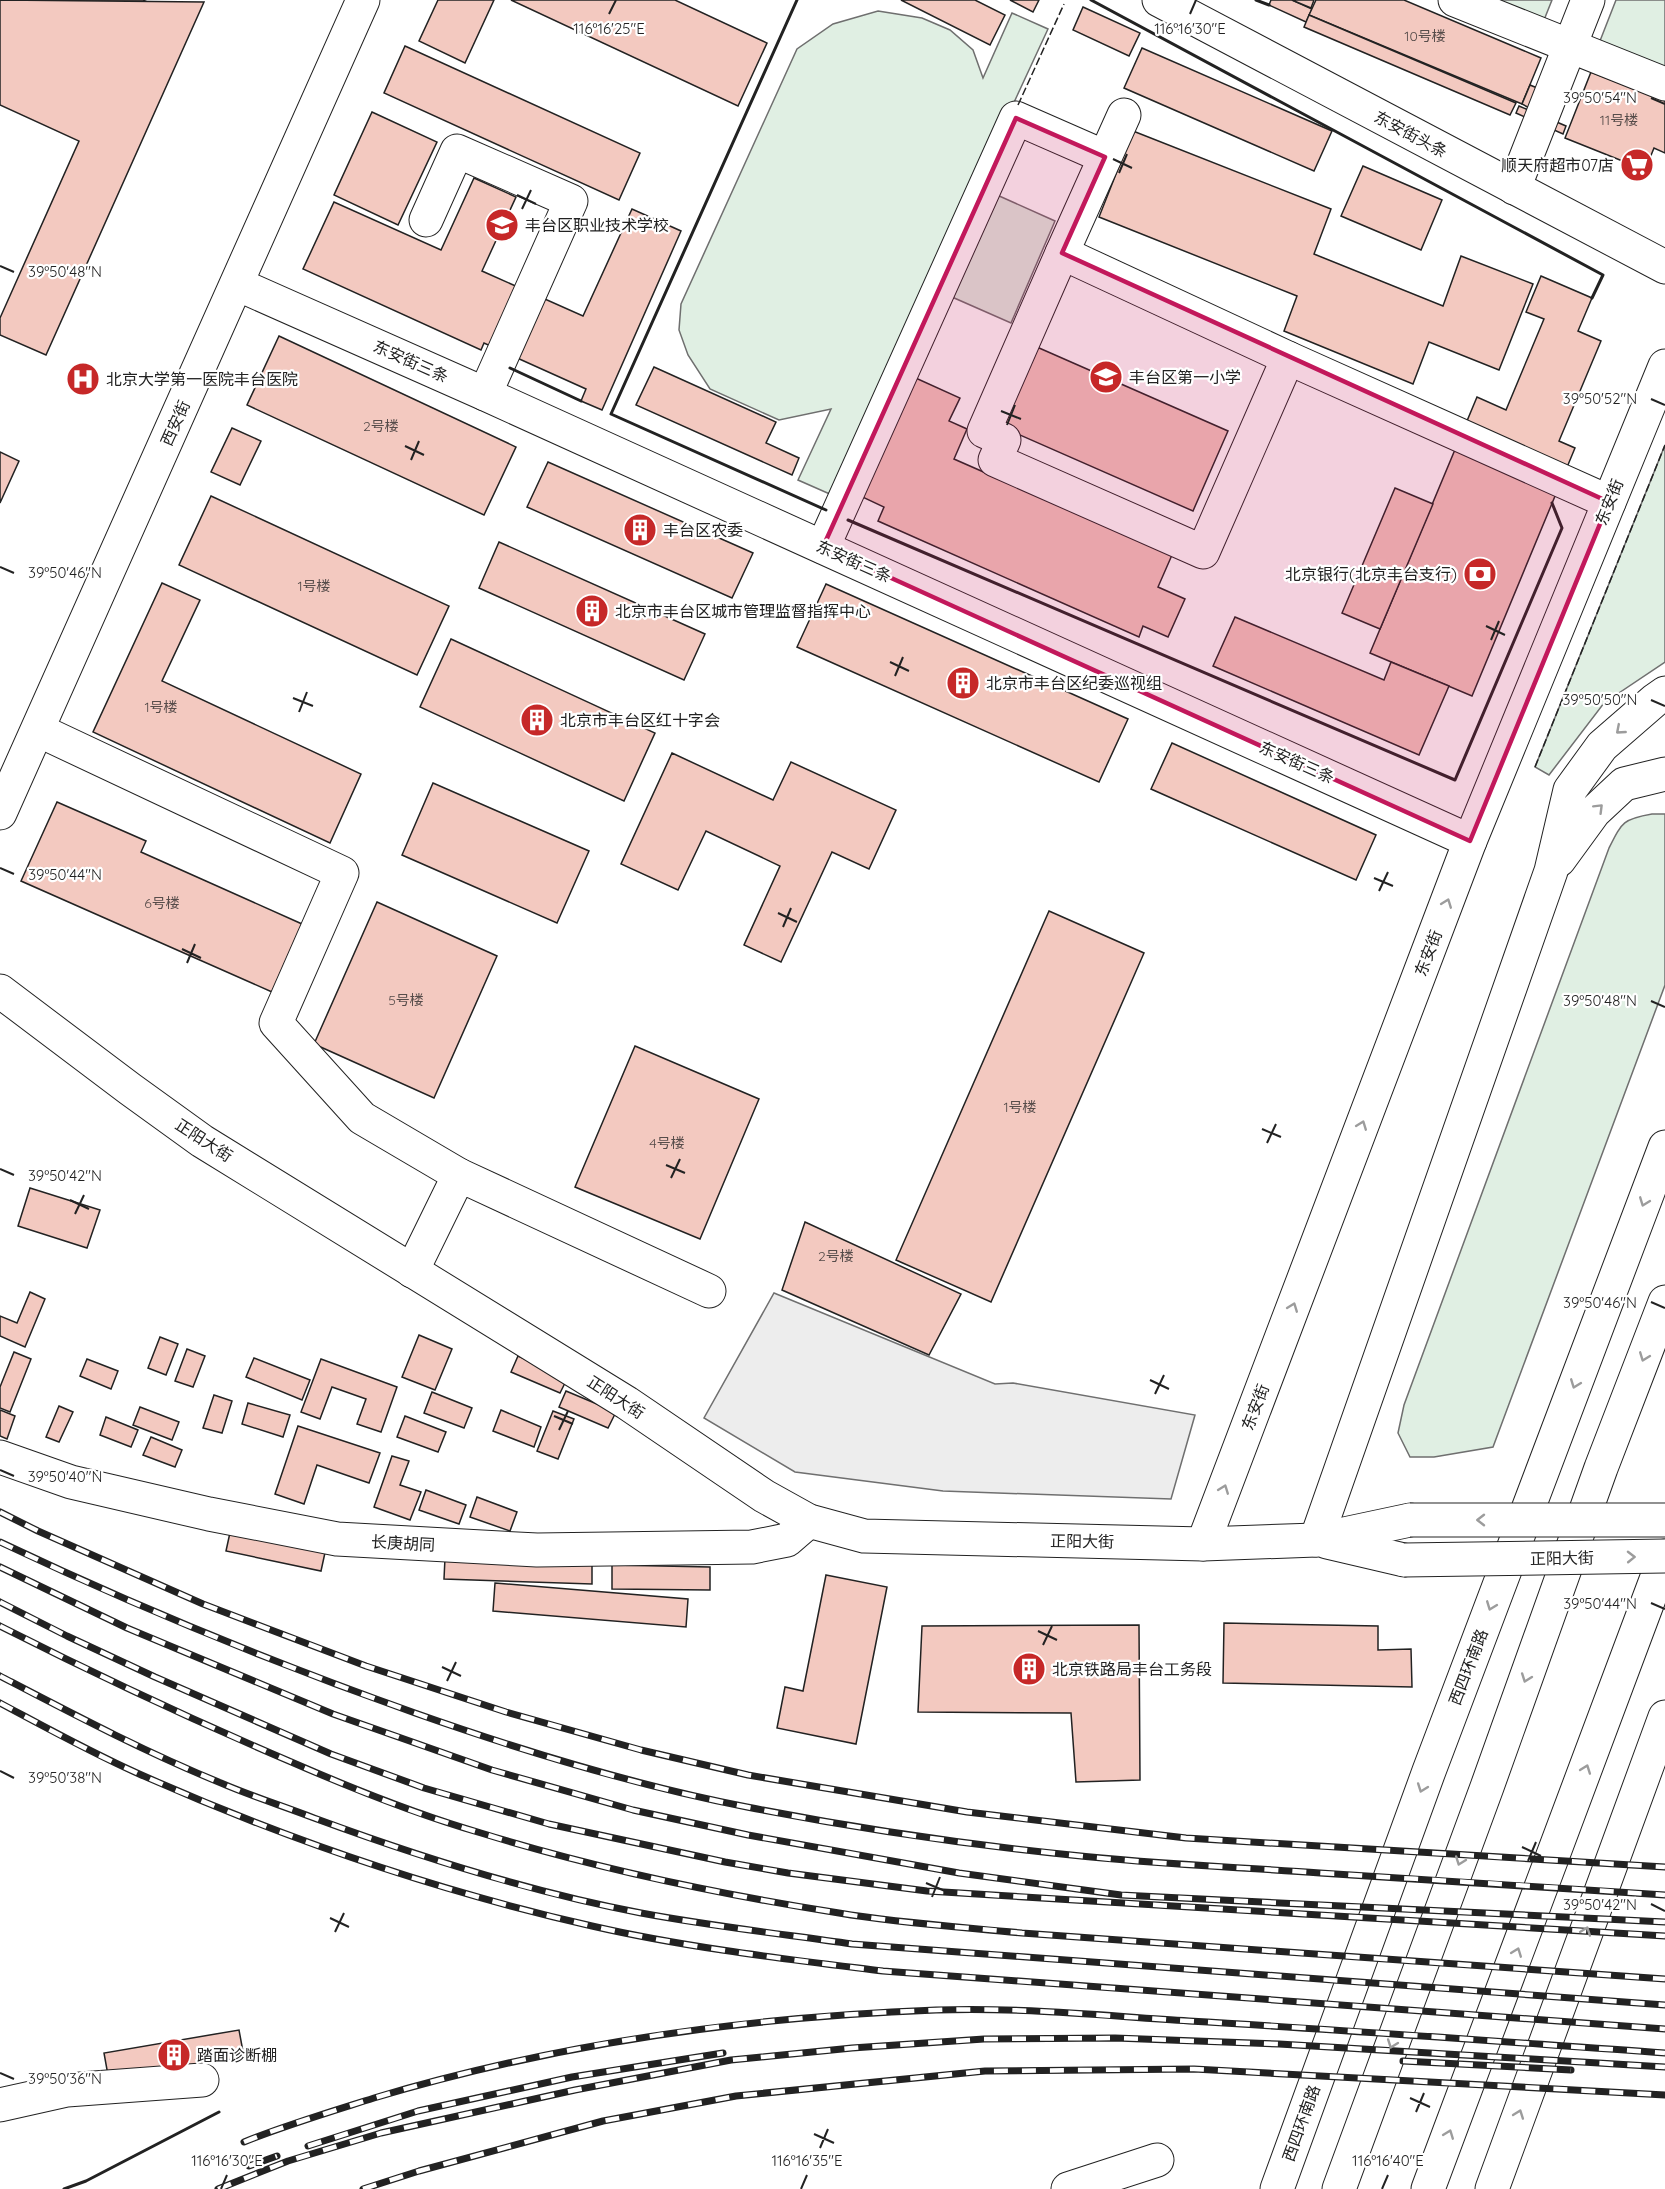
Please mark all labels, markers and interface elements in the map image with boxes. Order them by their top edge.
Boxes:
text: 116°16'25"E [573,19,645,38]
text: 116°16'30"E [1154,19,1226,38]
house number: 10号楼 [1404,27,1446,45]
text: 39°50'54"N [1563,88,1637,107]
street label: 东安街头条 [1371,106,1451,162]
house number: 11号楼 [1600,111,1638,129]
supermarket icon: 顺天府超市07店 [1619,147,1655,183]
place label: 顺天府超市07店 [1501,155,1614,175]
school or university icon: 丰台区职业技术学校 [484,207,520,243]
place label: 丰台区职业技术学校 [525,215,669,235]
text: 39°50'48"N [28,262,102,281]
street label: 东安街三条 [370,336,452,386]
school or university icon: 丰台区第一小学 [1088,359,1124,395]
hospital icon: 北京大学第一医院丰台医院 [65,361,101,397]
place label: 丰台区第一小学 [1129,367,1241,387]
place label: 北京大学第一医院丰台医院 [106,369,298,389]
text: 39°50'52"N [1563,389,1637,408]
street label: 西安街 [156,397,194,449]
house number: 2号楼 [363,417,399,435]
street label: 东安街 [1591,476,1627,528]
building icon: 丰台区农委 [622,512,658,548]
place label: 丰台区农委 [663,520,743,540]
street label: 东安街三条 [813,536,895,586]
bank icon: 北京银行(北京丰台支行) [1462,556,1498,592]
text: 39°50'46"N [28,563,102,582]
place label: 北京银行(北京丰台支行) [1285,564,1457,584]
house number: 1号楼 [297,577,331,595]
building icon: 北京市丰台区城市管理监督指挥中心 [574,593,610,629]
place label: 北京市丰台区城市管理监督指挥中心 [615,601,871,621]
building icon: 北京市丰台区纪委巡视组 [945,665,981,701]
place label: 北京市丰台区纪委巡视组 [986,673,1162,693]
text: 39°50'50"N [1563,690,1637,709]
house number: 1号楼 [144,698,178,716]
building icon: 北京市丰台区红十字会 [519,702,555,738]
place label: 北京市丰台区红十字会 [560,710,720,730]
one-way arrow [1616,723,1627,734]
street label: 东安街三条 [1256,737,1338,787]
one-way arrow [1592,804,1603,814]
text: 39°50'44"N [28,865,102,884]
house number: 6号楼 [144,894,180,912]
one-way arrow [1439,898,1452,909]
street label: 东安街 [1410,927,1446,979]
house number: 5号楼 [388,991,424,1009]
text: 39°50'48"N [1563,991,1637,1010]
house number: 1号楼 [1003,1098,1037,1116]
street label: 正阳大街 [172,1114,236,1166]
one-way arrow [1355,1120,1368,1130]
house number: 4号楼 [649,1134,685,1152]
text: 39°50'42"N [28,1166,102,1185]
one-way arrow [1639,1196,1652,1207]
house number: 2号楼 [818,1247,854,1265]
text: 39°50'46"N [1563,1293,1637,1312]
one-way arrow [1286,1302,1298,1313]
one-way arrow [1639,1351,1651,1362]
street label: 正阳大街 [584,1371,648,1423]
one-way arrow [1570,1378,1582,1389]
street label: 东安街 [1237,1381,1273,1433]
text: 39°50'40"N [28,1467,102,1486]
one-way arrow [1217,1484,1229,1495]
one-way arrow [1476,1514,1485,1526]
street label: 正阳大街 [1050,1530,1114,1552]
street label: 长庚胡同 [371,1531,435,1555]
street label: 正阳大街 [1530,1547,1594,1569]
one-way arrow [1626,1551,1635,1563]
text: 39°50'44"N [1563,1594,1637,1613]
one-way arrow [1486,1600,1499,1611]
street label: 西四环南路 [1444,1626,1492,1708]
building icon: 北京铁路局丰台工务段 [1011,1651,1047,1687]
place label: 北京铁路局丰台工务段 [1052,1659,1212,1679]
one-way arrow [1520,1672,1533,1683]
one-way arrow [1579,1764,1591,1775]
text: 39°50'38"N [28,1768,102,1787]
one-way arrow [1417,1782,1430,1793]
one-way arrow [1454,1855,1467,1866]
text: 39°50'42"N [1563,1895,1637,1914]
one-way arrow [1579,1926,1591,1937]
one-way arrow [1510,1947,1523,1958]
building icon: 踏面诊断棚 [156,2037,192,2073]
one-way arrow [1387,2038,1400,2049]
place label: 踏面诊断棚 [197,2045,277,2065]
text: 39°50'36"N [28,2069,102,2088]
street label: 西四环南路 [1278,2082,1324,2164]
one-way arrow [1512,2109,1525,2120]
one-way arrow [1441,2129,1454,2140]
text: 116°16'30"E [191,2151,263,2170]
text: 116°16'35"E [772,2151,842,2170]
text: 116°16'40"E [1352,2151,1424,2170]

